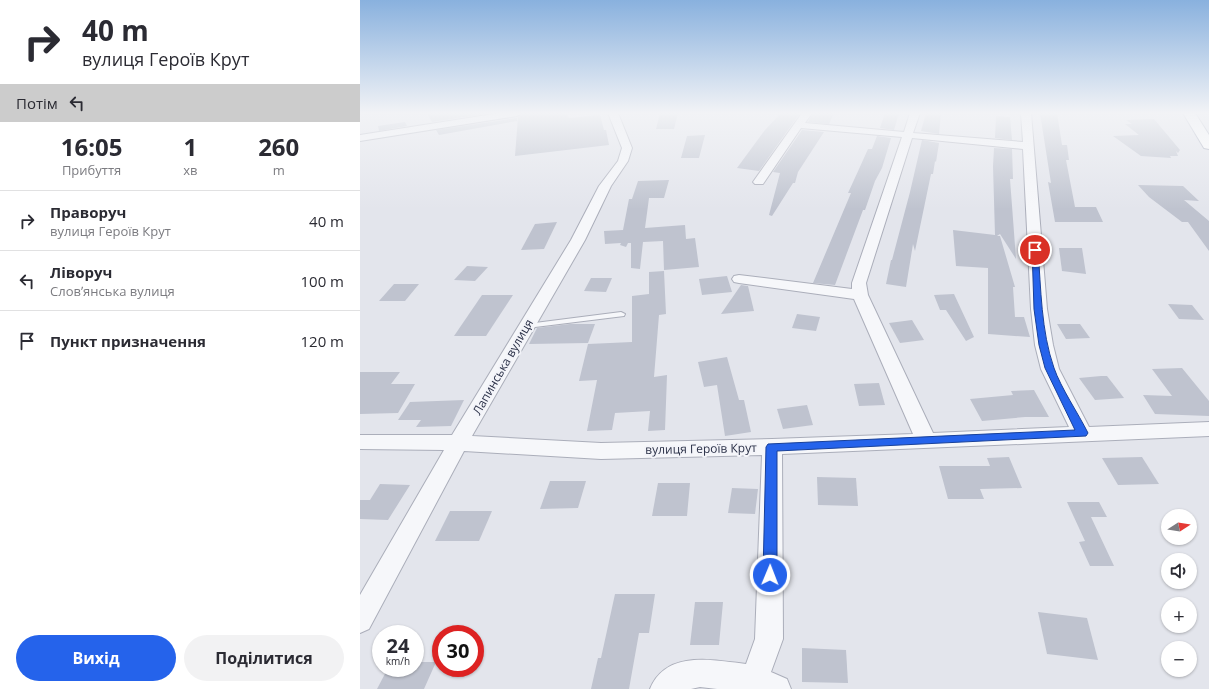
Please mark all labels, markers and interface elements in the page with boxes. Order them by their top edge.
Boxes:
text: 40 m [82,11,149,49]
icon: right [16,16,68,68]
text: вулиця Героїв Крут [82,47,249,71]
icon: left [66,92,88,114]
text: Потім [16,93,58,113]
text: 16:05 [61,130,122,163]
text: 1 [183,130,197,163]
text: 260 [258,130,299,163]
text: Прибуття [62,161,121,179]
text: хв [183,161,197,179]
text: m [273,161,285,179]
text: Праворуч [50,202,126,222]
icon: right [16,210,38,232]
text: 40 m [309,211,344,231]
text: вулиця Героїв Крут [50,222,171,240]
pin [1018,233,1052,267]
icon: arrive [1024,239,1046,261]
text: Ліворуч [50,262,112,282]
icon: left [16,270,38,292]
text: 100 m [300,271,344,291]
text: Словʼянська вулиця [50,282,175,300]
street label: Лапинська вулиця [468,316,537,418]
icon: arrive [16,330,38,352]
text: Пункт призначення [50,331,206,351]
text: 120 m [300,331,344,351]
street label: вулиця Героїв Крут [645,439,757,458]
north arrow [1161,509,1197,545]
map controls [1161,509,1197,677]
button: sound [1161,553,1197,589]
position arrow [749,554,791,596]
button: + [1161,597,1197,633]
speed limit sign: 30 [432,625,484,677]
text: 24 [387,632,409,659]
button: Вихід [16,635,176,681]
button: Поділитися [184,635,344,681]
button: − [1161,641,1197,677]
text: km/h [386,654,410,668]

